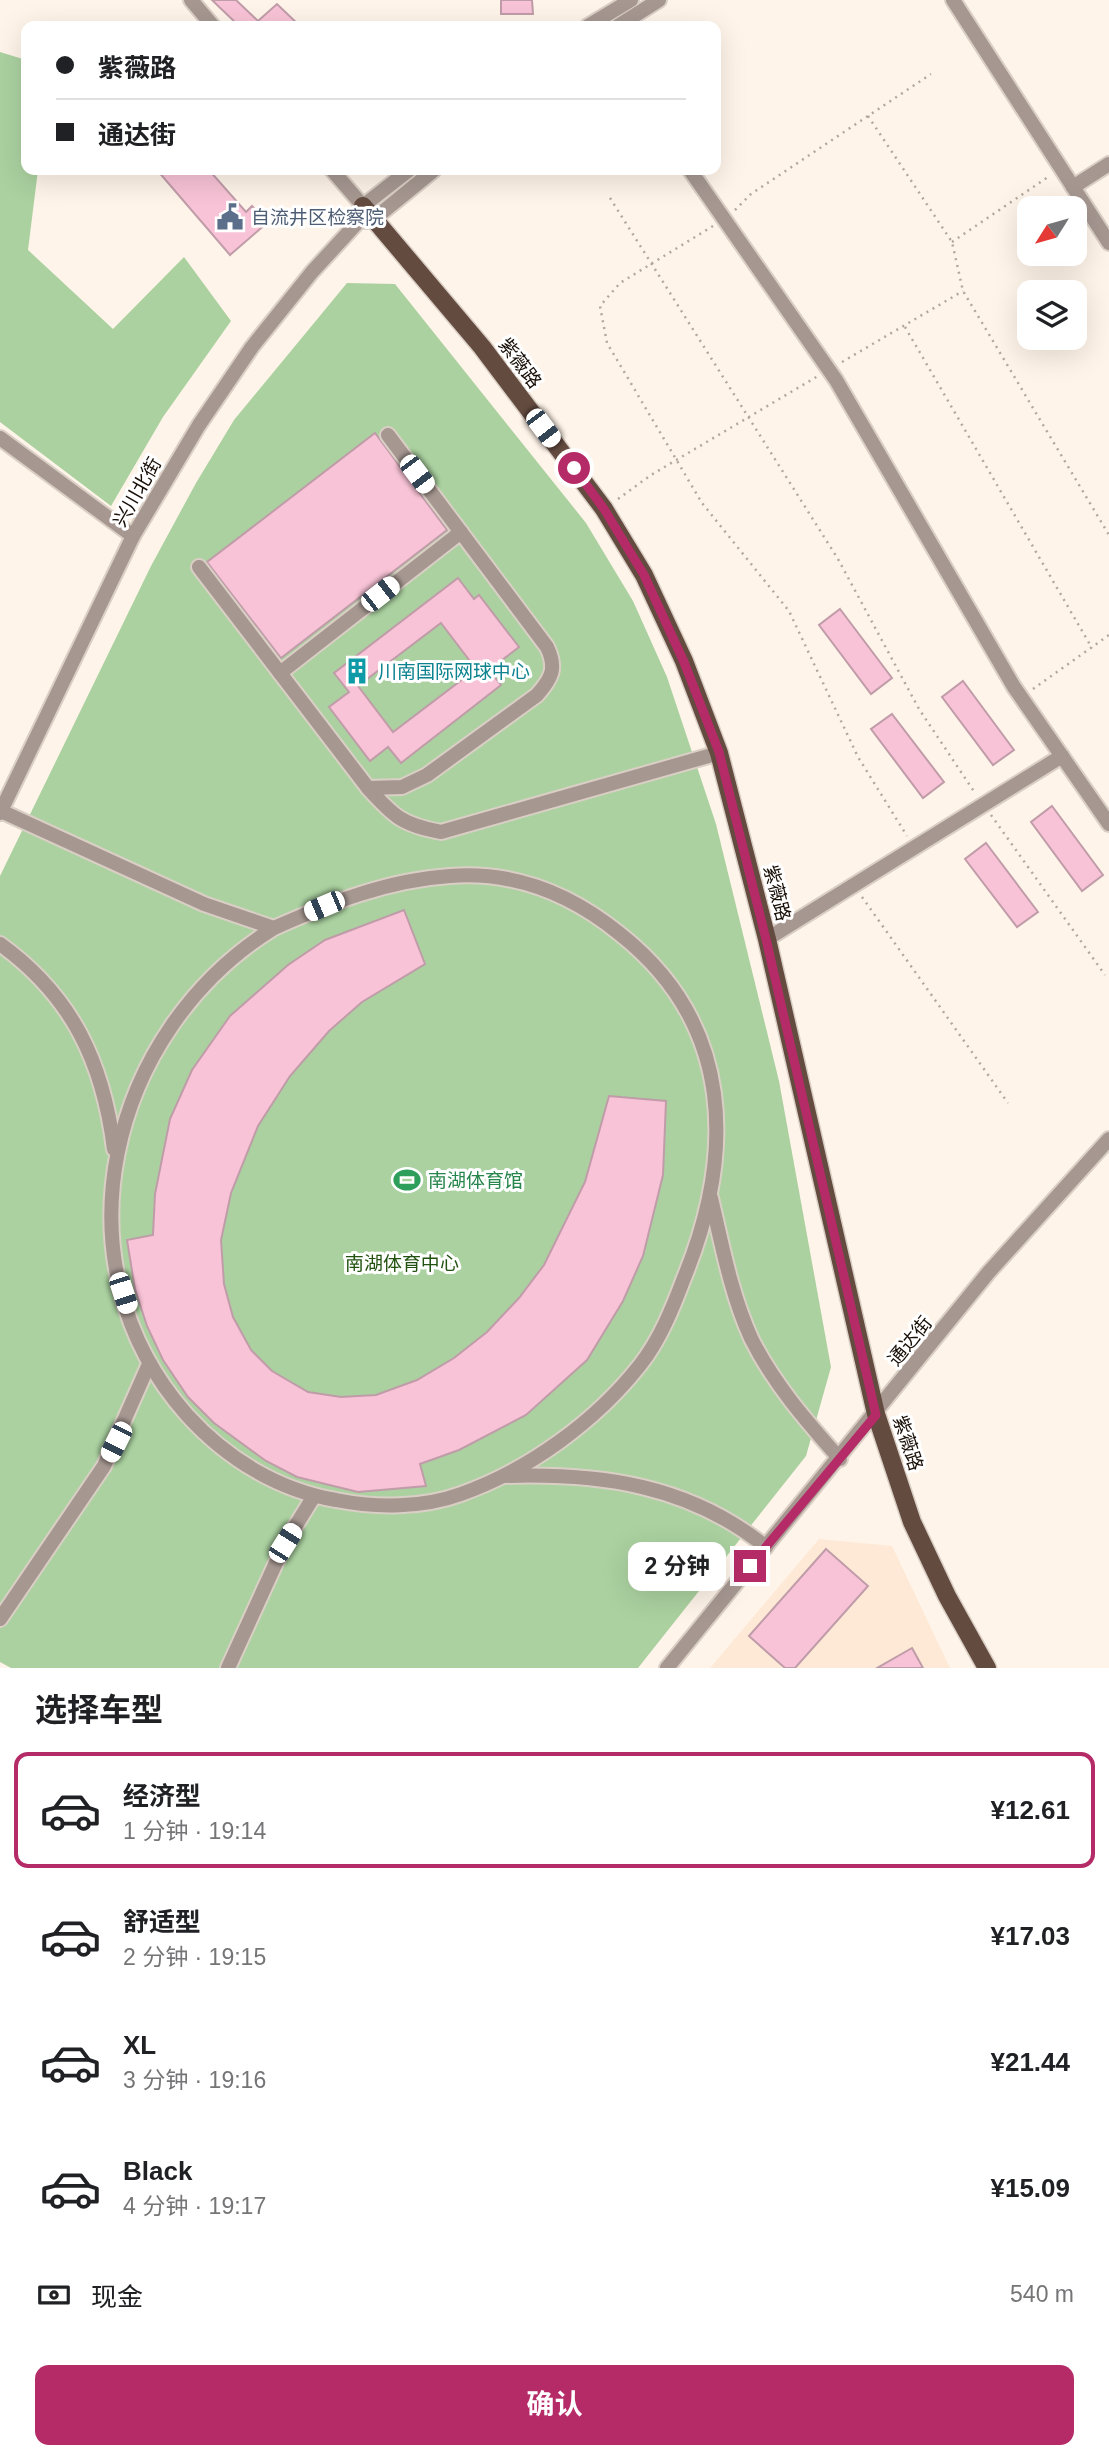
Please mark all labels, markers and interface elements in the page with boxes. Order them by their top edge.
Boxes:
text: 紫薇路 [98,53,176,83]
text: 通达街 [98,120,176,150]
north arrow [1017,196,1087,266]
map controls [1017,196,1087,350]
public building icon: 自流井区检察院 [215,202,245,232]
place label: 自流井区检察院 [251,207,384,228]
button: layers [1017,280,1087,350]
street label: 紫薇路 [494,334,546,392]
car [522,405,565,451]
car [396,451,439,497]
route start [558,452,590,484]
street label: 兴川北街 [109,454,165,530]
car [357,573,404,615]
building icon: 川南国际网球中心 [342,656,372,686]
place label: 川南国际网球中心 [378,661,530,682]
street label: 紫薇路 [760,863,794,923]
car [301,888,348,924]
sports icon: 南湖体育馆 [392,1165,422,1195]
place label: 南湖体育馆 [428,1170,523,1191]
park label: 南湖体育中心 [345,1253,459,1274]
car [107,1270,140,1316]
street label: 通达街 [884,1312,936,1370]
street label: 紫薇路 [889,1413,927,1473]
car [98,1419,135,1465]
car [265,1520,306,1566]
callout: 2 分钟 [628,1542,726,1590]
route end [734,1550,766,1582]
text: 2 分钟 [644,1553,710,1579]
text: 选择车型 [35,1692,163,1728]
icon: car [39,1779,102,1842]
text: 经济型 [123,1781,201,1811]
text: ¥12.61 [990,1795,1070,1825]
text: 1 分钟 · 19:14 [123,1818,266,1844]
icon: car [39,1905,102,1968]
text: 舒适型 [123,1907,201,1937]
text: ¥17.03 [990,1921,1070,1951]
text: 2 分钟 · 19:15 [123,1944,266,1970]
text: XL [123,2030,156,2060]
icon: car [39,2031,102,2094]
text: ¥21.44 [990,2047,1070,2077]
text: 3 分钟 · 19:16 [123,2067,266,2093]
text: Black [123,2156,192,2186]
icon: car [39,2157,102,2220]
text: ¥15.09 [990,2173,1070,2203]
text: 4 分钟 · 19:17 [123,2193,266,2219]
icon: cash [35,2276,73,2314]
text: 540 m [1010,2281,1074,2307]
text: 现金 [91,2282,143,2312]
button: 确认 [35,2365,1074,2445]

